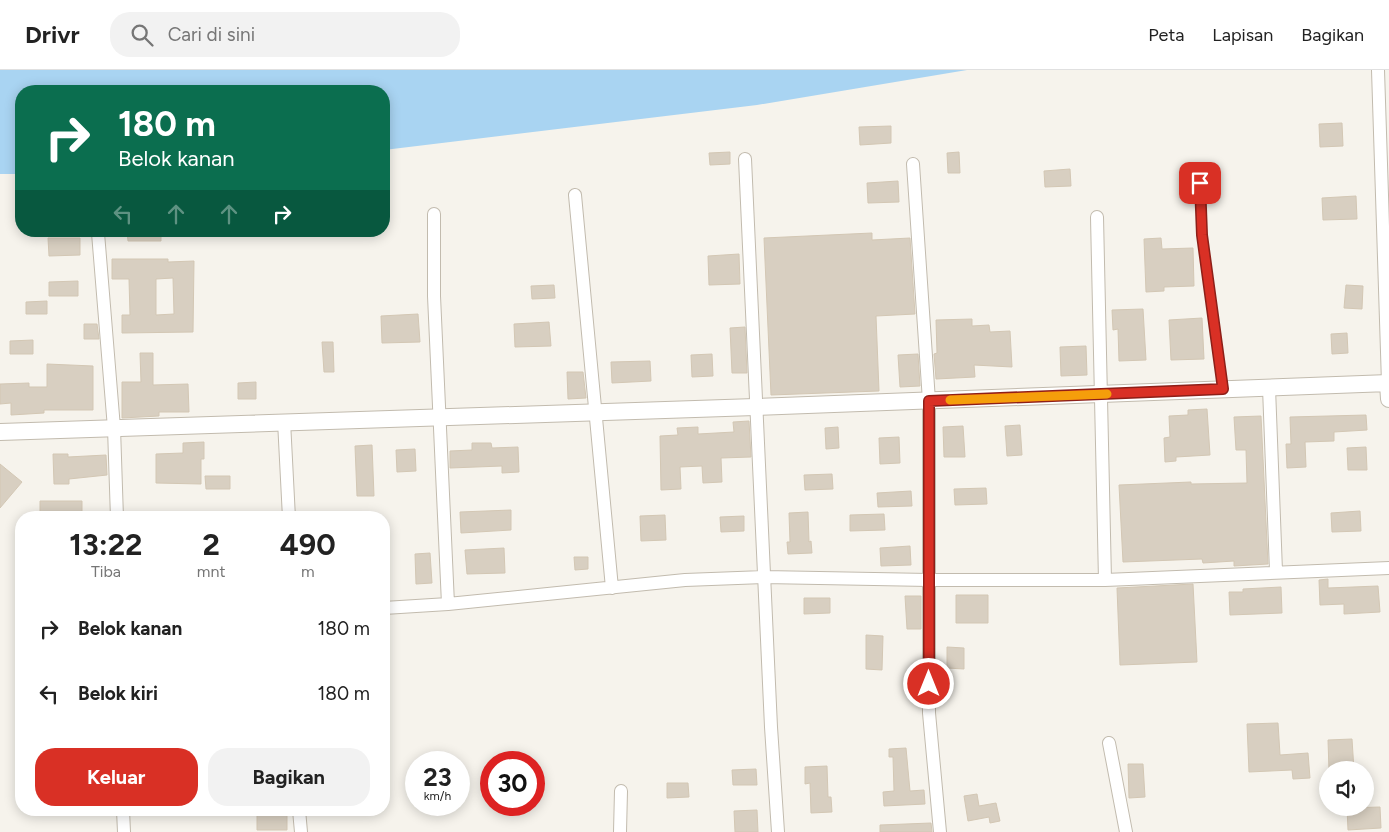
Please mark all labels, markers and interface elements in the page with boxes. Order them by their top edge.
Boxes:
search box [110,12,460,57]
text: Drivr [25,20,80,49]
icon: search [128,21,156,49]
text: Cari di sini [168,23,255,46]
text: Peta [1148,24,1184,46]
text: Lapisan [1212,24,1273,46]
text: Bagikan [1301,24,1364,46]
text: 180 m [118,103,216,145]
icon: right [35,105,100,170]
text: Belok kanan [118,145,235,172]
pin [1179,162,1221,204]
icon: arrive [1186,169,1214,197]
icon: left [109,200,137,228]
icon: ahead [162,200,190,228]
icon: ahead [215,200,243,228]
icon: right [268,200,296,228]
text: 13:22 [69,526,142,563]
text: 2 [202,526,220,563]
text: 490 [280,526,336,563]
text: Tiba [91,562,121,581]
text: mnt [197,562,225,581]
text: m [301,562,315,581]
icon: right [35,615,63,643]
text: Belok kanan [78,617,182,640]
text: 180 m [317,617,370,640]
position arrow [902,657,954,709]
icon: left [35,680,63,708]
text: Belok kiri [78,682,158,705]
text: 180 m [317,682,370,705]
button: Keluar [35,748,198,806]
button: Bagikan [208,748,370,806]
speed limit sign: 30 [480,751,545,816]
map controls [1319,761,1374,816]
button: sound [1319,761,1374,816]
text: 23 [423,762,452,792]
text: km/h [424,789,451,803]

